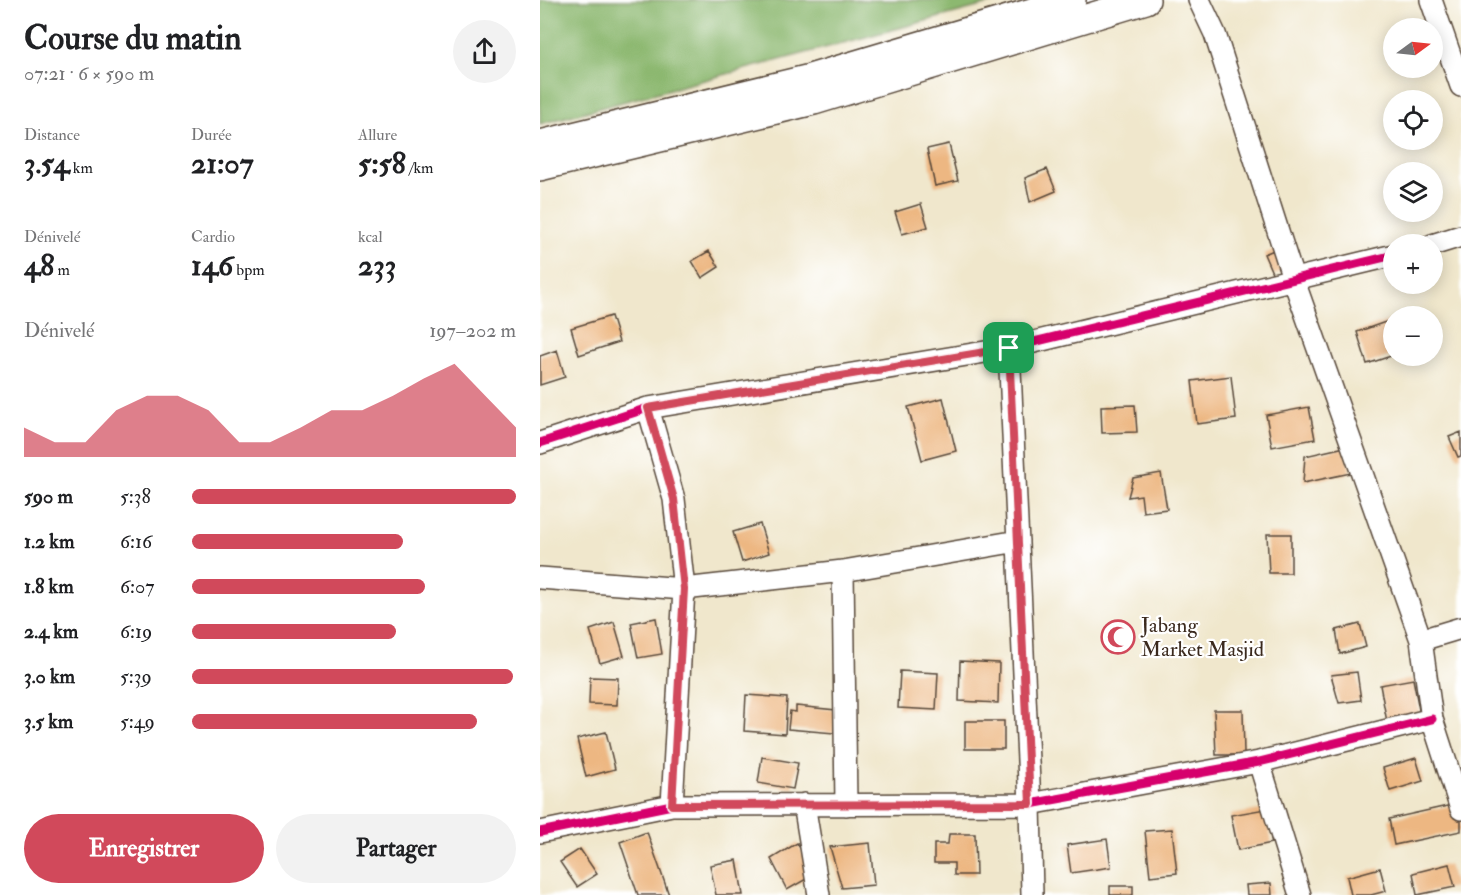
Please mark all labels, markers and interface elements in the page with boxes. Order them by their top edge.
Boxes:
text: Course du matin [24,18,241,59]
north arrow [1383,18,1443,78]
map controls [1383,18,1443,366]
button: share [453,20,516,83]
text: 07:21 · 6 × 590 m [24,61,154,86]
button: locate [1383,90,1443,150]
text: Distance [24,125,80,145]
text: Durée [191,125,232,145]
text: Allure [358,125,397,145]
text: 3.54 [24,145,69,182]
text: 21:07 [191,145,254,182]
text: 5:58 [358,145,406,182]
text: km [69,158,93,178]
text: /km [406,158,433,178]
button: layers [1383,162,1443,222]
text: Dénivelé [24,227,80,247]
text: Cardio [191,227,235,247]
text: kcal [358,227,383,247]
button: + [1383,234,1443,294]
text: 48 [24,247,54,284]
text: 146 [191,247,233,284]
text: 233 [358,247,396,284]
text: m [54,260,70,280]
text: bpm [233,260,265,280]
button: − [1383,306,1443,366]
text: Dénivelé [24,318,94,343]
text: 197–202 m [429,318,516,343]
pin [983,322,1034,373]
icon: arrive [992,331,1025,364]
text: 590 m [24,484,73,509]
text: 5:38 [120,484,151,509]
text: 1.2 km [24,529,74,554]
text: 6:16 [120,529,152,554]
text: 1.8 km [24,574,74,599]
text: 6:07 [120,574,154,599]
place label: Jabang Market Masjid [1140,612,1265,663]
text: 2.4 km [24,619,78,644]
text: 6:19 [120,619,152,644]
mosque icon: Jabang Market Masjid [1100,619,1136,655]
text: 3.0 km [24,664,75,689]
text: 5:39 [120,664,152,689]
text: 3.5 km [24,709,73,734]
text: 5:49 [120,709,155,734]
button: Enregistrer [24,814,264,883]
button: Partager [276,814,516,883]

